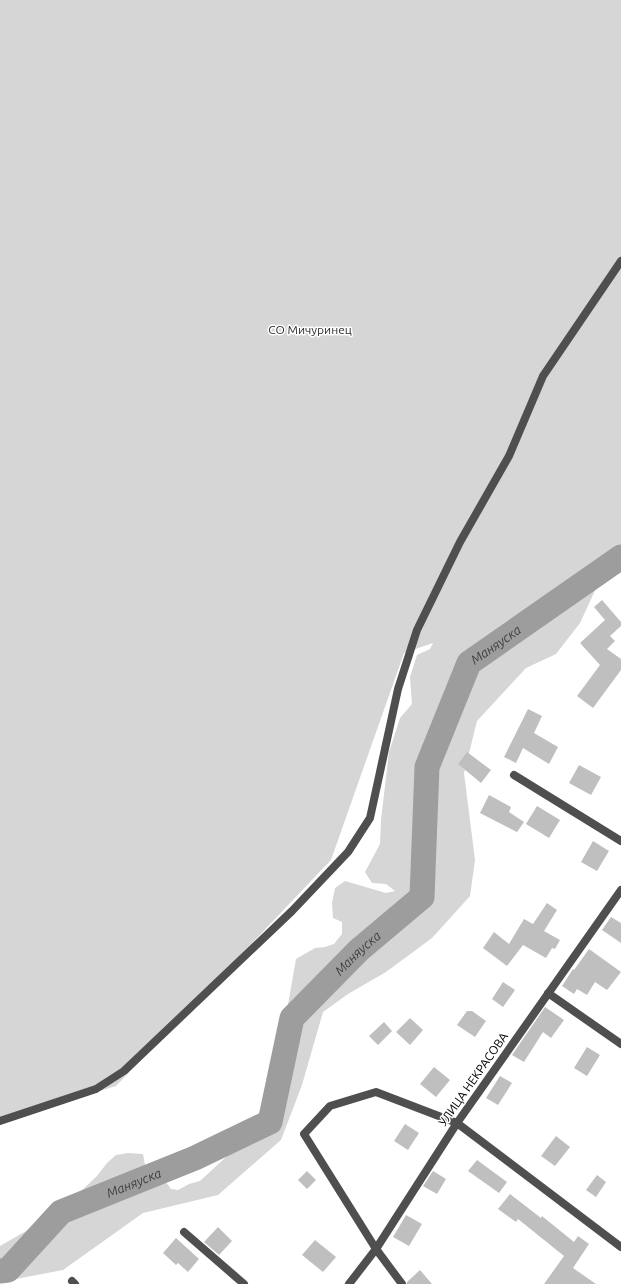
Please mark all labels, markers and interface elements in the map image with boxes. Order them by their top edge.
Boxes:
park label: СО Мичуринец [268,323,352,336]
water label: Маняуска [468,622,523,667]
water label: Маняуска [332,928,383,978]
street label: УЛИЦА НЕКРАСОВА [436,1030,510,1128]
water label: Маняуска [104,1165,163,1200]

